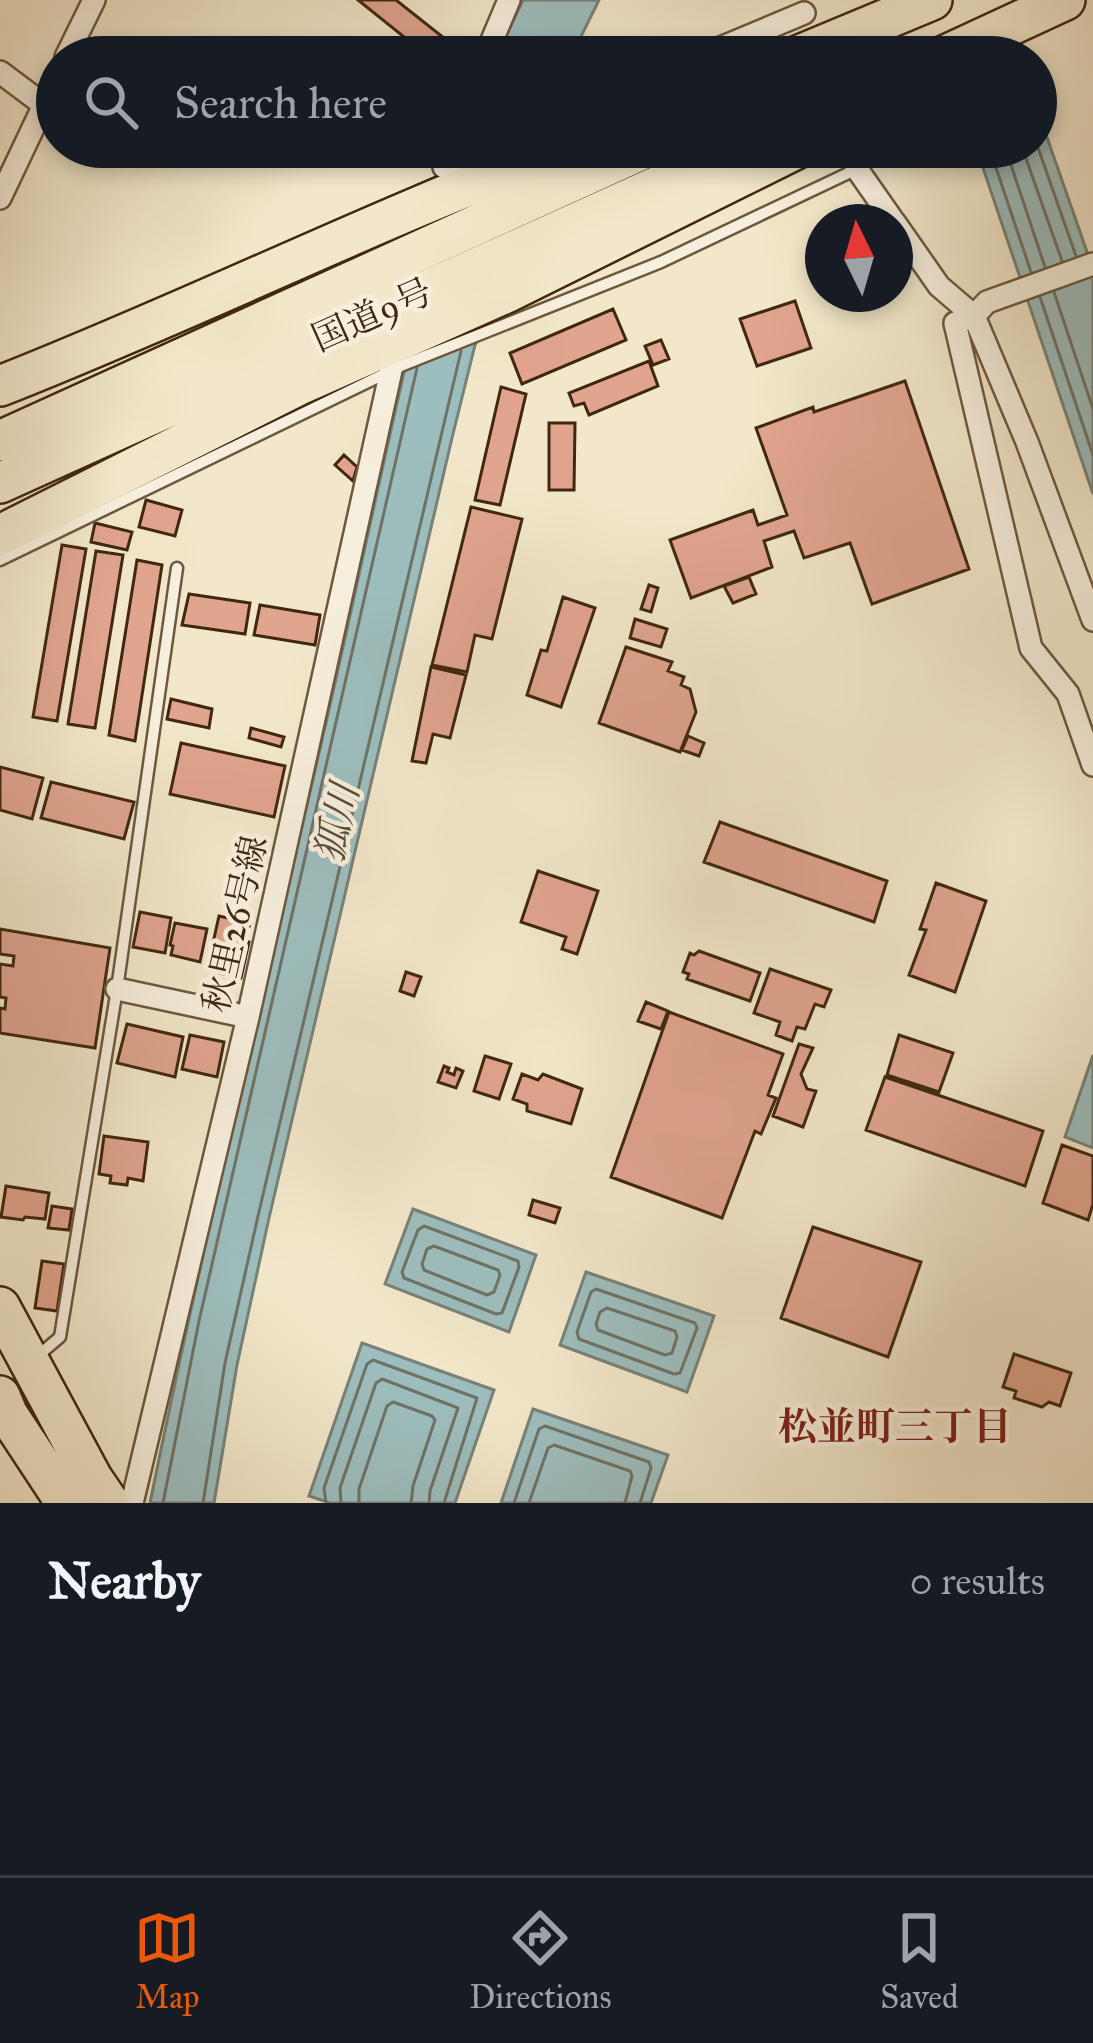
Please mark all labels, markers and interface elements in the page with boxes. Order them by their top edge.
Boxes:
search box [36,36,1057,168]
icon: search [78,69,144,135]
text: Search here [174,75,387,130]
north arrow [805,204,913,312]
street label: 国道9号 [305,269,439,361]
water label: 狐川 [305,776,370,866]
street label: 秋里26号線 [193,831,277,1017]
district label: 松並町三丁目 [778,1403,1012,1451]
text: Nearby [48,1550,200,1612]
text: 0 results [910,1557,1045,1605]
tab: Map [134,1905,200,2017]
tab: Directions [469,1905,611,2017]
tab: Saved [880,1905,959,2017]

